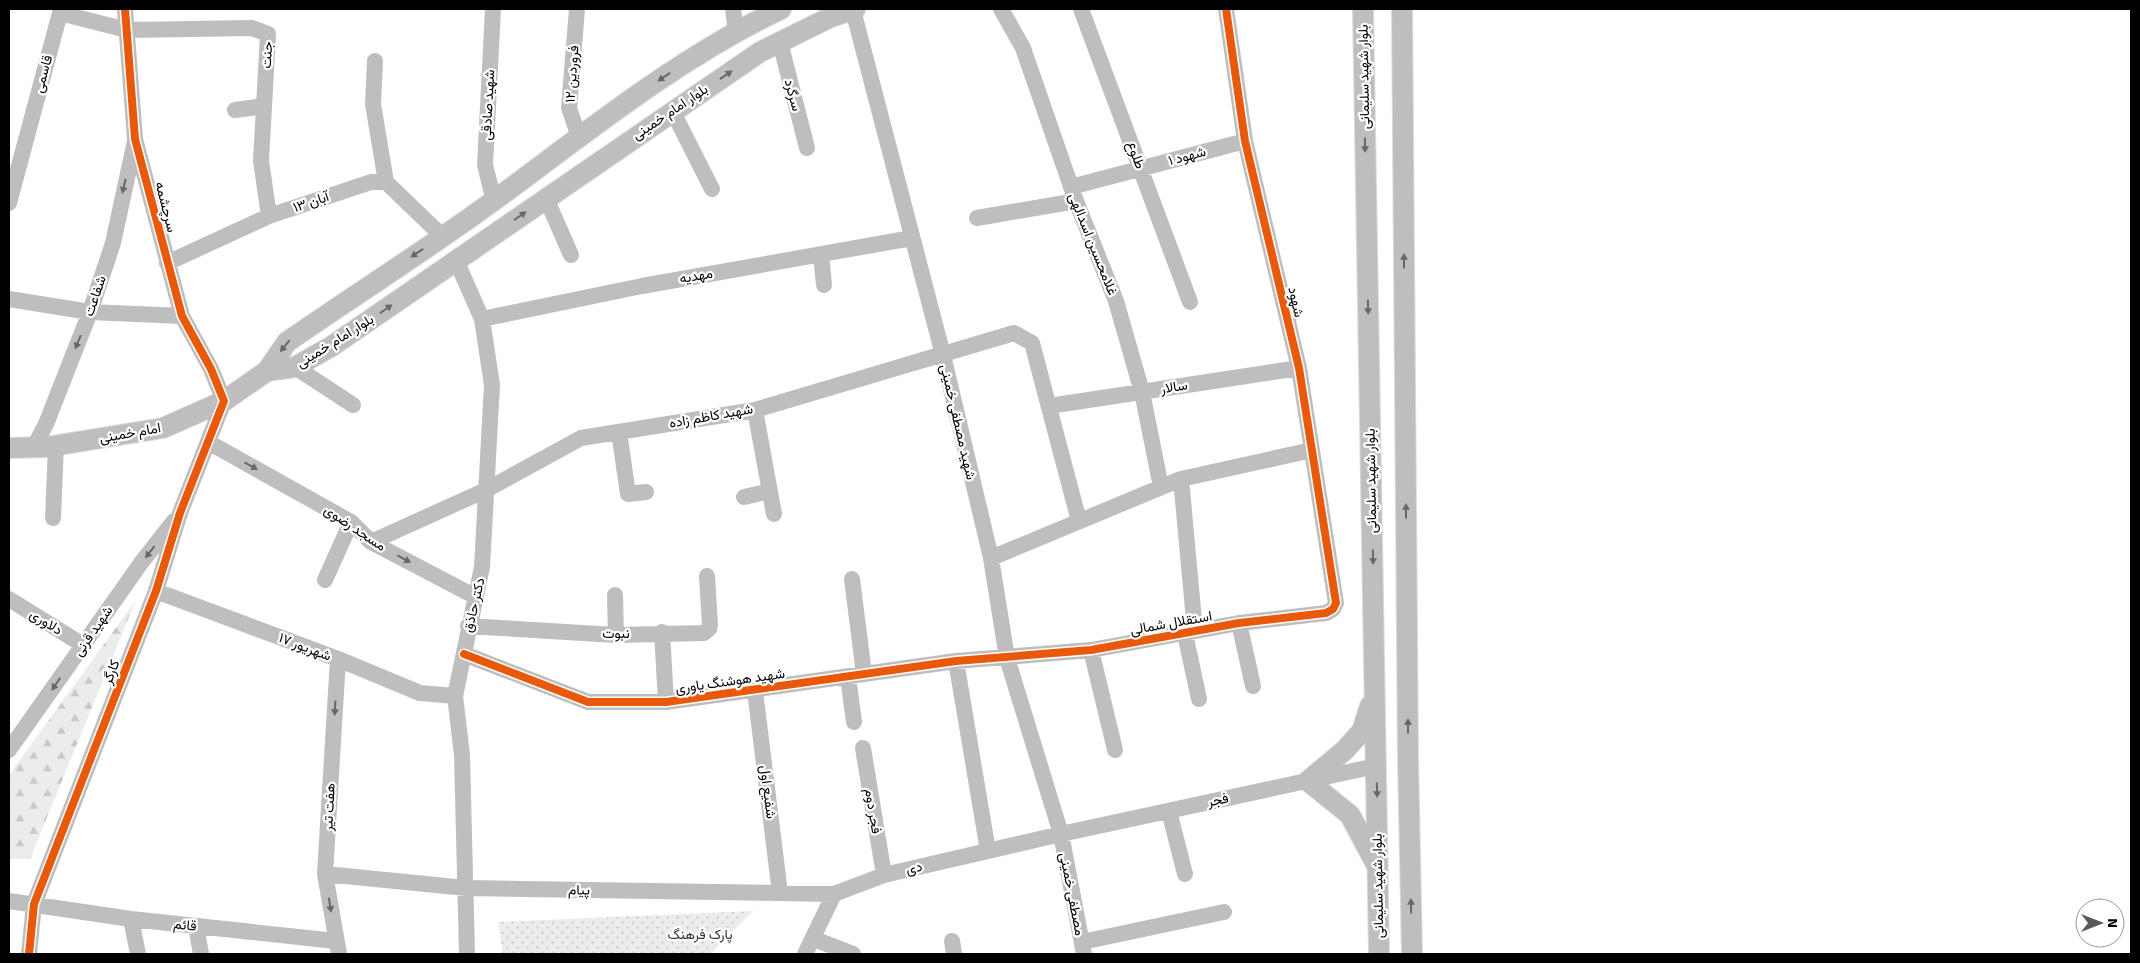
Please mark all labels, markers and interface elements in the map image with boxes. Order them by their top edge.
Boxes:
street label: بلوار شهید سلیمانی [1355,24,1373,130]
street label: جنت [258,41,276,69]
street label: ۱۲ فروردین [562,45,582,103]
street label: قاسمی [30,53,56,95]
street label: شهید صادقی [478,69,498,141]
one-way arrow [719,70,732,79]
one-way arrow [657,72,671,82]
street label: سرگرد [781,77,805,113]
street label: بلوار امام خمینی [629,80,711,144]
one-way arrow [1361,137,1369,153]
street label: طلوع [1121,139,1149,172]
street label: شهود ۱ [1166,143,1208,169]
one-way arrow [120,179,128,194]
street label: سرچشمه [151,180,181,234]
street label: ۱۳ آبان [291,187,333,216]
street label: غلامحسین اسدالهی [1065,190,1121,298]
one-way arrow [513,211,526,221]
one-way arrow [411,248,424,258]
one-way arrow [1400,252,1408,268]
street label: مهدیه [678,265,714,287]
street label: شفاعت [80,273,110,319]
street label: شهود [1284,285,1308,319]
one-way arrow [1364,300,1372,316]
one-way arrow [379,304,393,314]
street label: بلوار امام خمینی [293,310,377,372]
one-way arrow [74,335,82,350]
one-way arrow [279,339,290,352]
street label: شهید مصطفی خمینی [936,363,980,481]
street label: سالار [1158,376,1189,398]
street label: شهید کاظم زاده [668,400,754,432]
street label: امام خمینی [98,419,162,447]
street label: بلوار شهید سلیمانی [1362,428,1380,534]
one-way arrow [244,462,258,470]
street label: مسجد رضوی [321,501,389,555]
one-way arrow [1402,502,1410,518]
one-way arrow [145,545,156,558]
one-way arrow [1369,550,1377,566]
one-way arrow [397,555,411,563]
street label: دکتر حاذق [459,576,489,634]
street label: شهید قرنی [70,603,116,659]
street label: دلاوری [26,605,66,639]
street label: استقلال شمالی [1129,607,1213,640]
street label: نبوت [602,625,630,642]
street label: ۱۷ شهریور [276,629,334,665]
street label: کارگر [98,657,123,688]
street label: شهید هوشنگ یاوری [674,665,786,697]
one-way arrow [51,677,61,691]
one-way arrow [330,700,338,716]
one-way arrow [1404,717,1412,733]
street label: شفیع اول [754,764,780,820]
street label: هفت تیر [319,782,339,832]
one-way arrow [1373,782,1381,798]
street label: فجر دوم [861,787,885,835]
street label: فجر [1205,789,1230,811]
street label: بلوار شهید سلیمانی [1369,833,1387,939]
street label: مصطفی خمینی [1056,851,1088,937]
street label: دی [904,858,924,878]
street label: پیام [568,881,590,900]
one-way arrow [326,897,334,913]
one-way arrow [1407,897,1415,913]
north arrow [2075,898,2125,948]
street label: قائم [173,915,197,935]
text: N [2104,918,2121,928]
park label: پارک فرهنگ [667,926,733,944]

